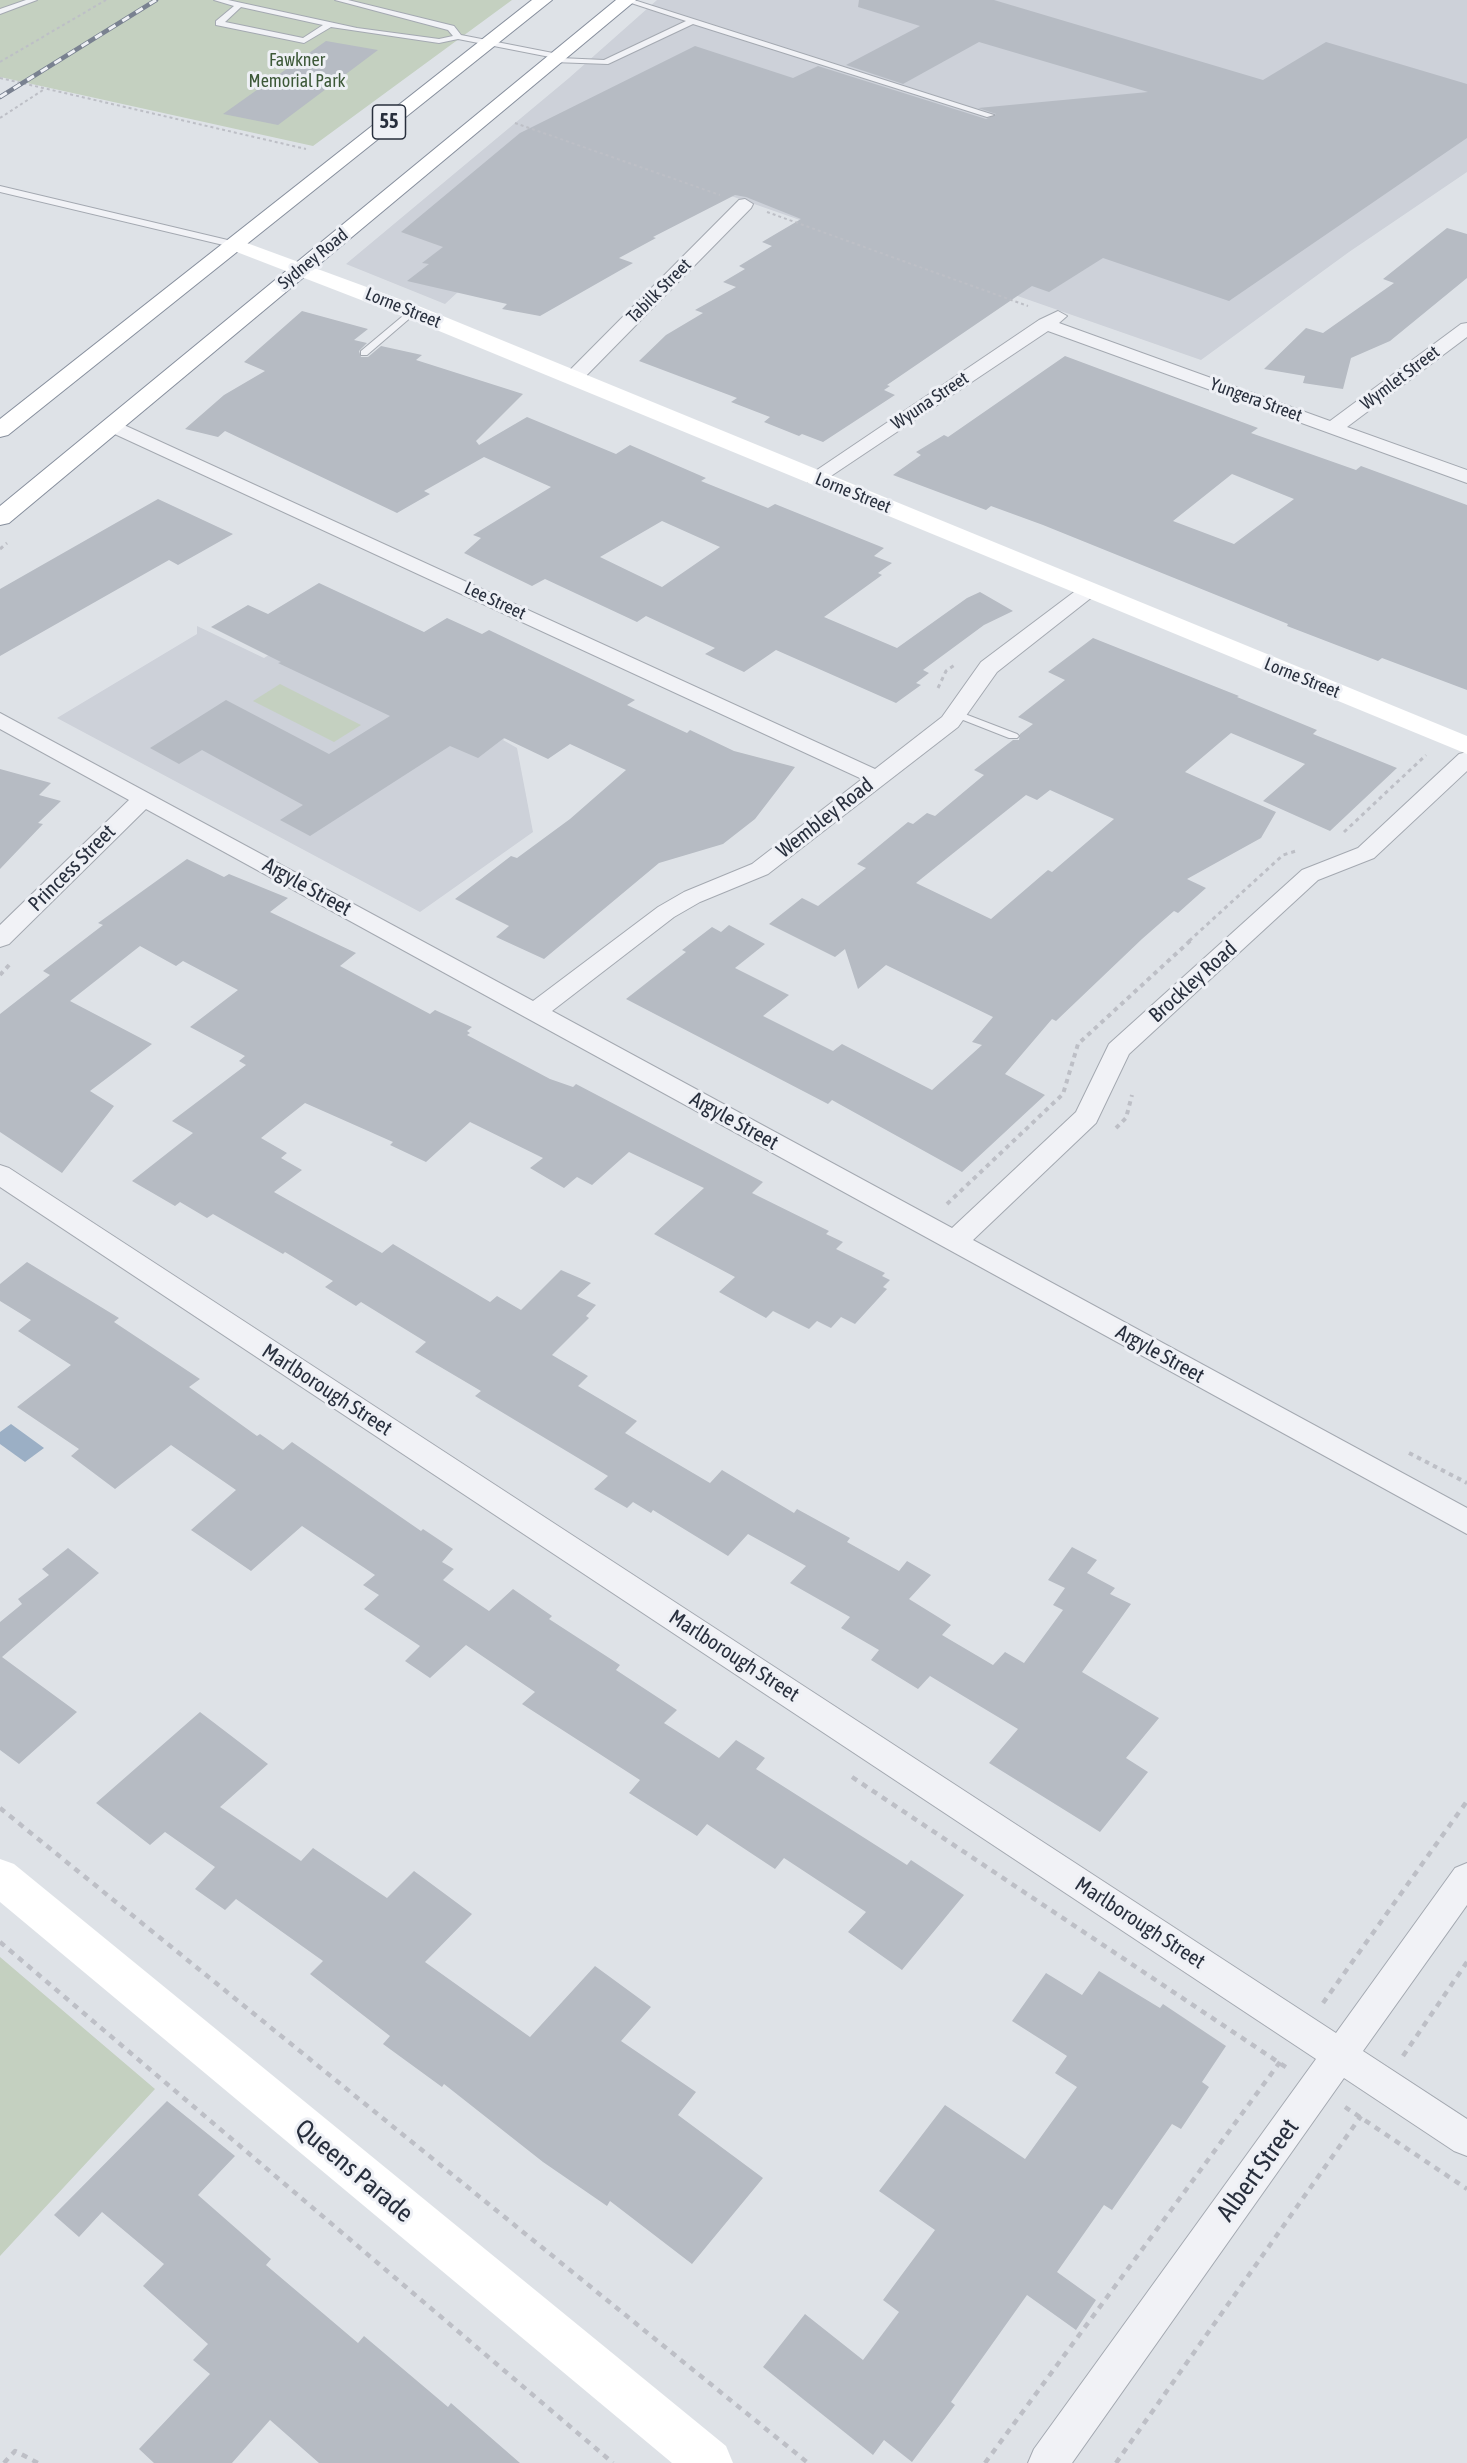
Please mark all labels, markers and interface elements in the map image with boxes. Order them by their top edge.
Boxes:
park label: Fawkner Memorial Park [249,49,345,92]
road number: 55 [372,105,406,139]
street label: Sydney Road [274,224,352,294]
street label: Tabilk Street [622,254,696,328]
street label: Lorne Street [362,283,444,333]
street label: Wymlet Street [1356,341,1444,415]
street label: Wyuna Street [887,367,973,435]
street label: Yungera Street [1207,373,1305,427]
street label: Lorne Street [812,468,894,518]
street label: Lee Street [461,577,529,625]
street label: Lorne Street [1261,653,1343,703]
street label: Wembley Road [772,773,878,863]
street label: Princess Street [23,819,121,917]
street label: Argyle Street [258,852,356,922]
street label: Brockley Road [1144,936,1242,1028]
street label: Argyle Street [685,1086,783,1156]
street label: Argyle Street [1111,1319,1209,1389]
street label: Marlborough Street [257,1339,397,1441]
street label: Marlborough Street [664,1605,804,1707]
street label: Marlborough Street [1070,1872,1210,1974]
street label: Queens Parade [289,2113,419,2229]
street label: Albert Street [1210,2113,1306,2227]

